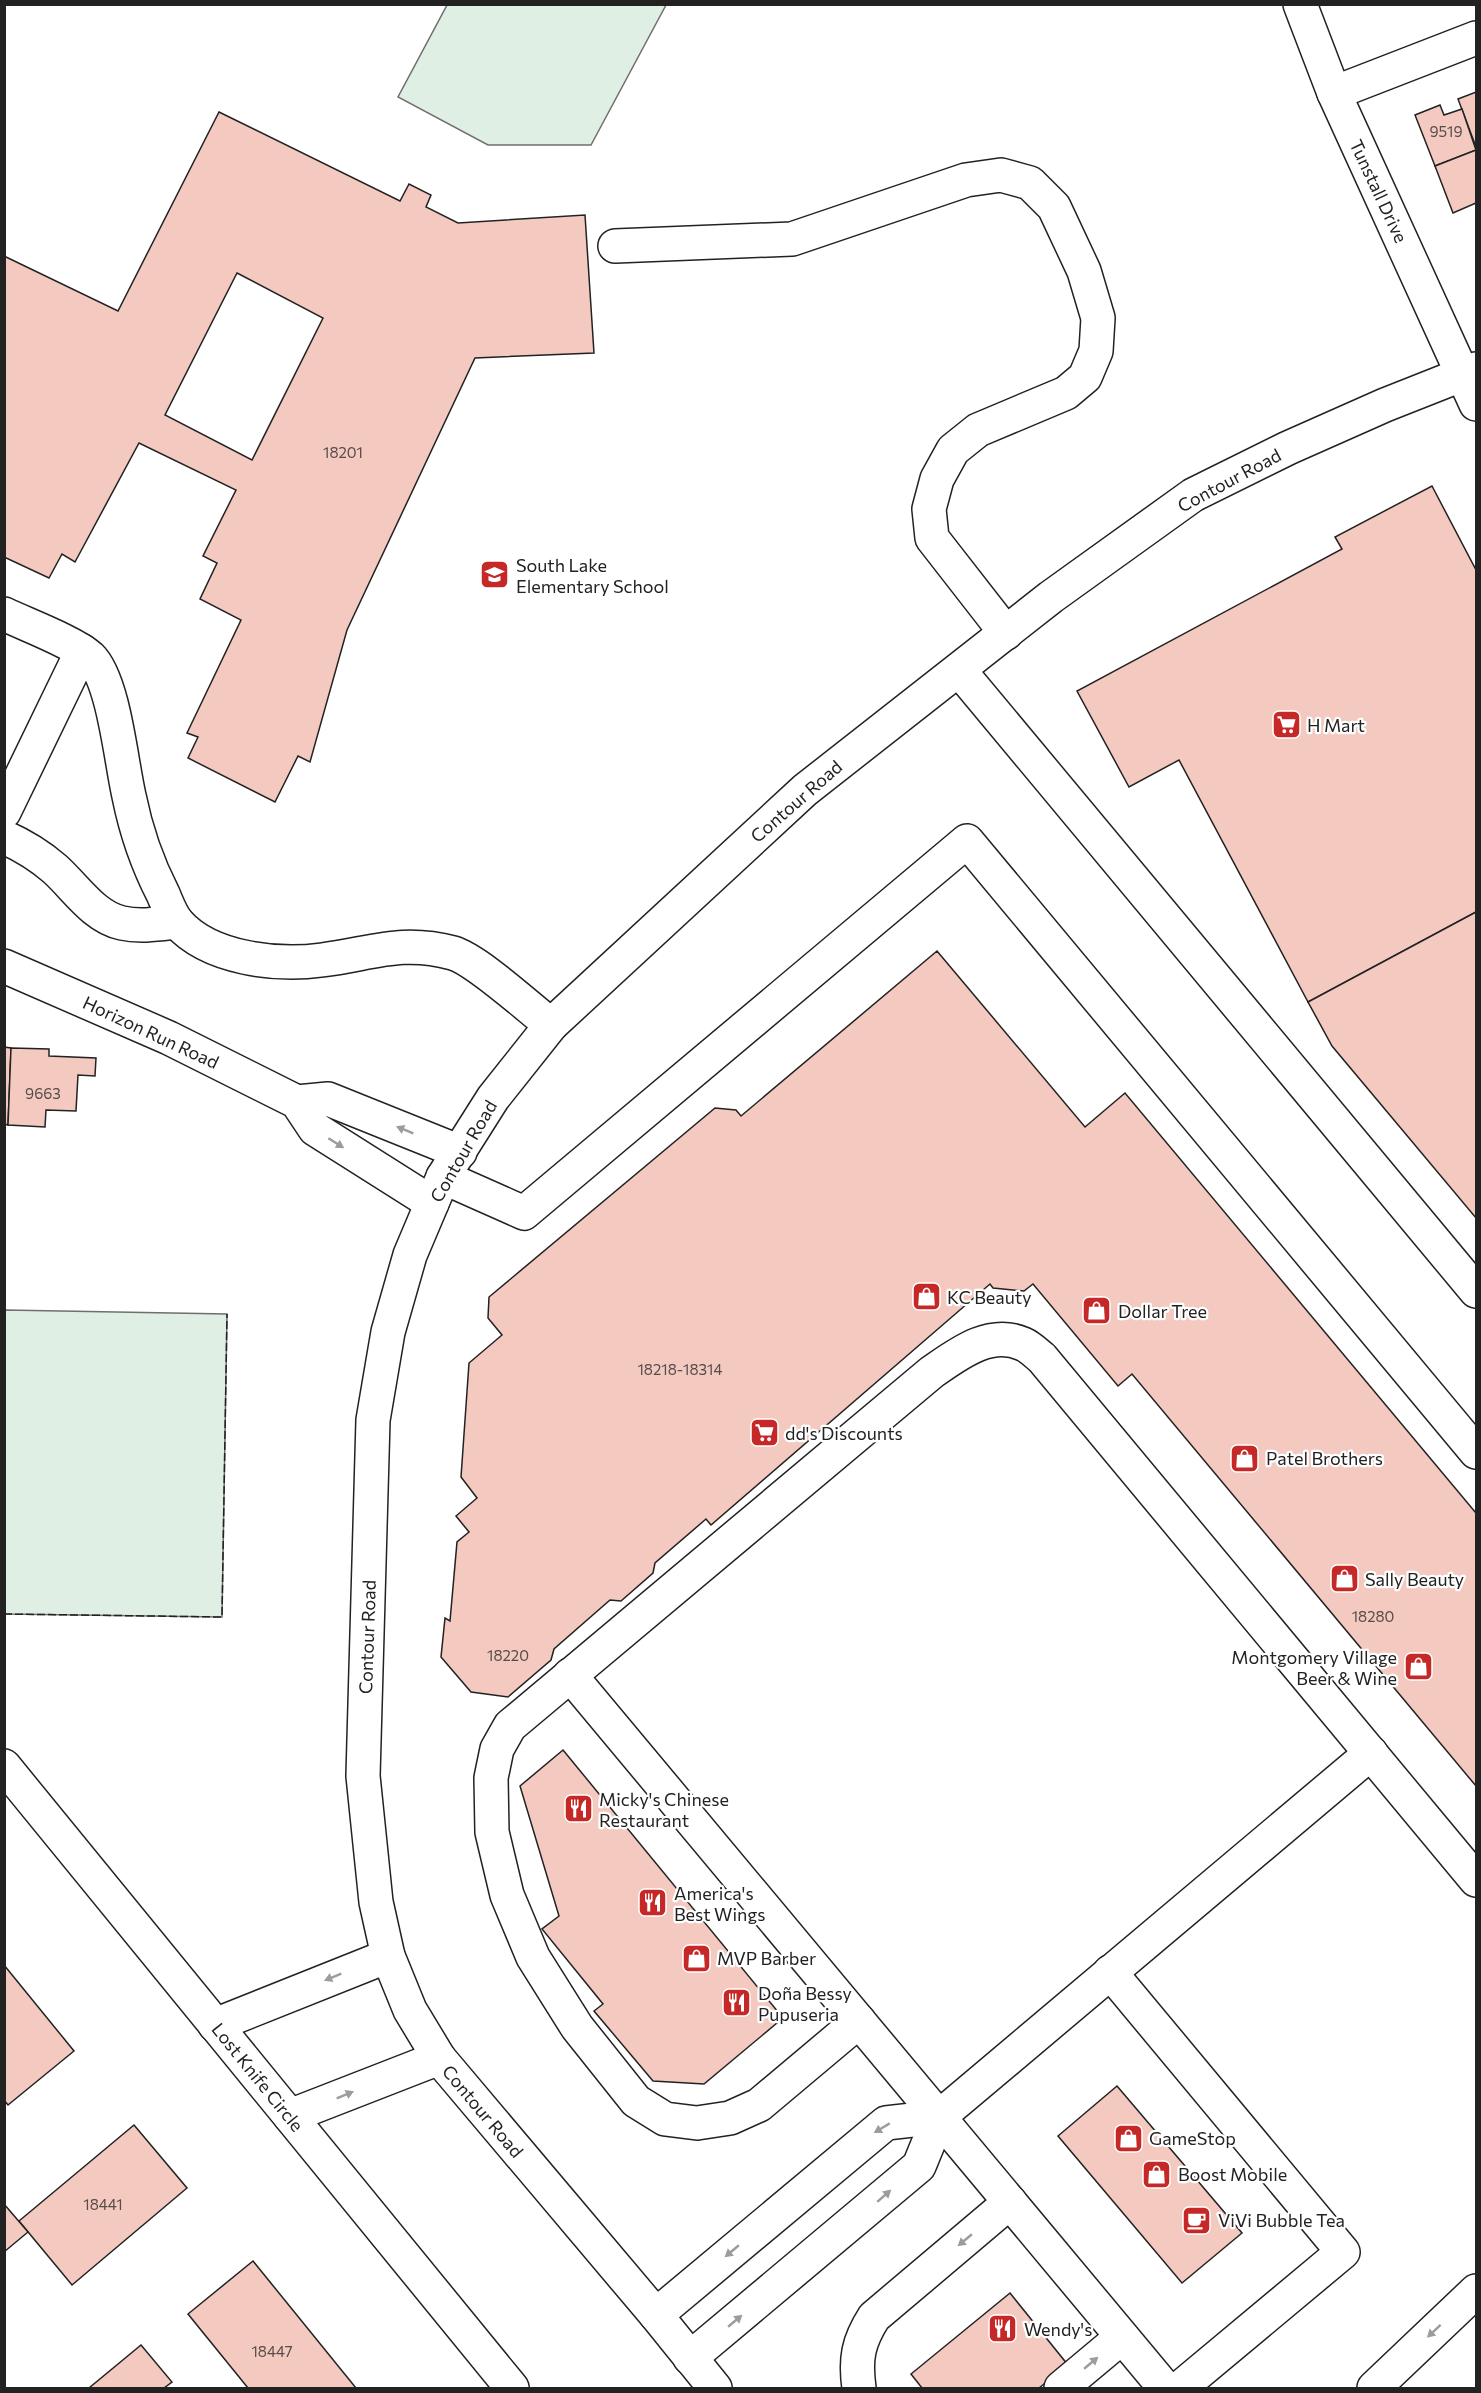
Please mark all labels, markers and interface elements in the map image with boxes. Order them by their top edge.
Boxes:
house number: 9519 [1429,122,1463,140]
street label: Tunstall Drive [1345,136,1413,246]
house number: 18201 [323,443,363,461]
street label: Contour Road [1173,443,1285,517]
place label: South Lake Elementary School [516,554,669,597]
school or university icon: South Lake Elementary School [479,559,511,591]
supermarket icon: H Mart [1270,709,1302,741]
place label: H Mart [1307,714,1365,736]
street label: Contour Road [746,755,846,847]
street label: Horizon Run Road [80,991,222,1073]
house number: 9663 [25,1084,61,1102]
street label: Contour Road [425,1096,501,1206]
one-way arrow [396,1125,414,1135]
one-way arrow [328,1137,344,1148]
shop icon: KC Beauty [910,1281,942,1313]
place label: KC Beauty [947,1286,1032,1308]
shop icon: Dollar Tree [1081,1295,1113,1327]
place label: Dollar Tree [1118,1300,1207,1322]
house number: 18218-18314 [637,1360,723,1378]
supermarket icon: dd's Discounts [748,1417,780,1449]
place label: dd's Discounts [785,1422,903,1444]
shop icon: Patel Brothers [1229,1442,1261,1474]
place label: Patel Brothers [1266,1447,1383,1469]
shop icon: Sally Beauty [1328,1563,1360,1595]
place label: Sally Beauty [1365,1568,1464,1590]
street label: Contour Road [354,1580,380,1694]
house number: 18280 [1352,1607,1394,1625]
house number: 18220 [487,1646,529,1664]
place label: Montgomery Village Beer & Wine [1231,1646,1397,1689]
shop icon: Montgomery Village Beer & Wine [1402,1651,1434,1683]
place label: Micky's Chinese Restaurant [599,1788,729,1831]
restaurant icon: Micky's Chinese Restaurant [562,1793,594,1825]
place label: America's Best Wings [674,1882,765,1925]
restaurant icon: America's Best Wings [637,1887,669,1919]
shop icon: MVP Barber [680,1942,712,1974]
place label: MVP Barber [717,1947,816,1969]
one-way arrow [324,1972,342,1982]
place label: Doña Bessy Pupuseria [758,1982,852,2025]
restaurant icon: Doña Bessy Pupuseria [721,1987,753,2019]
street label: Lost Knife Circle [208,2018,308,2136]
street label: Contour Road [438,2060,528,2162]
one-way arrow [336,2090,354,2099]
one-way arrow [874,2122,891,2133]
shop icon: GameStop [1112,2122,1144,2154]
place label: GameStop [1149,2127,1236,2149]
shop icon: Boost Mobile [1141,2158,1173,2190]
place label: Boost Mobile [1178,2163,1287,2185]
one-way arrow [877,2189,892,2203]
house number: 18441 [83,2195,123,2213]
cafe icon: ViVi Bubble Tea [1181,2204,1213,2236]
place label: ViVi Bubble Tea [1218,2209,1345,2231]
one-way arrow [958,2233,973,2246]
one-way arrow [725,2244,740,2257]
restaurant icon: Wendy's [987,2313,1019,2345]
one-way arrow [727,2314,743,2327]
place label: Wendy's [1024,2318,1092,2340]
one-way arrow [1427,2324,1441,2338]
house number: 18447 [251,2342,293,2360]
one-way arrow [1083,2357,1098,2370]

